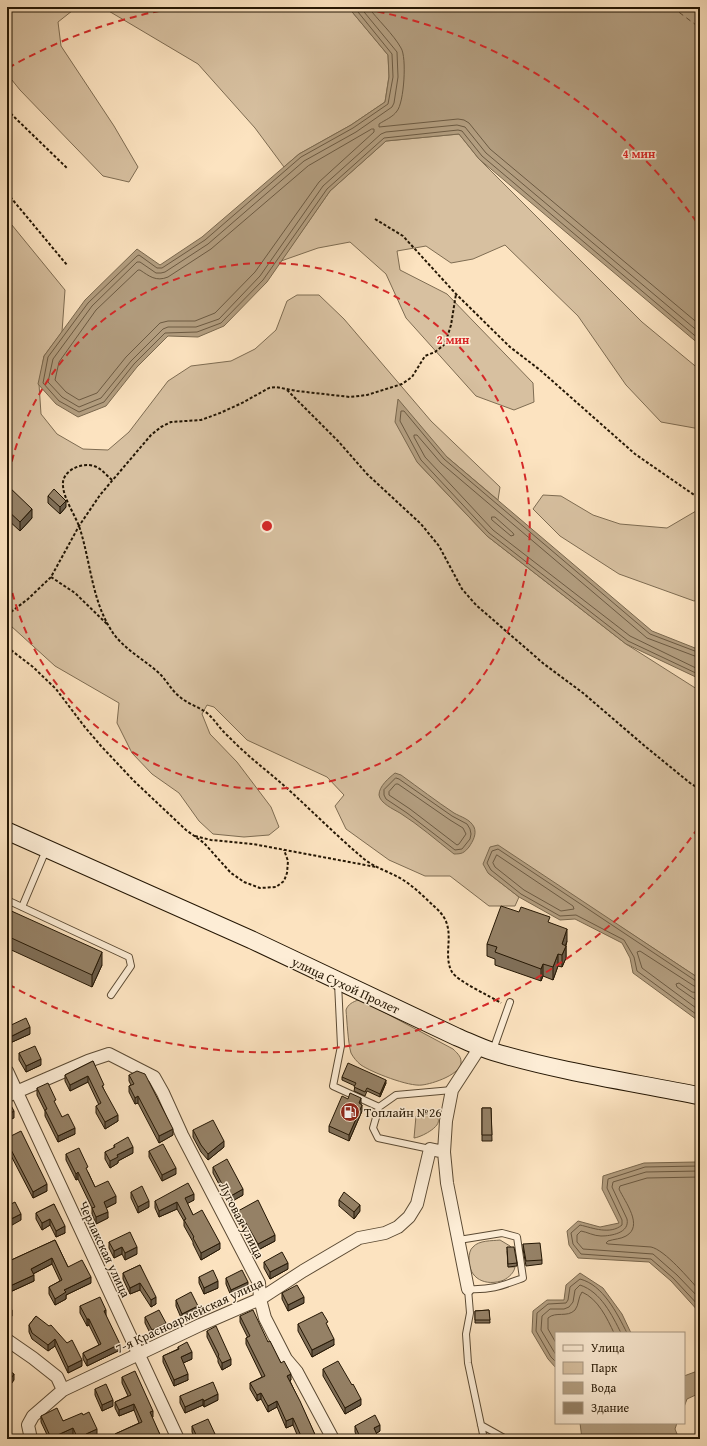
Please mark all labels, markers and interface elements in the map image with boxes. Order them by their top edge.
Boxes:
text: 4 мин [623,145,656,162]
text: 2 мин [437,331,470,348]
centre of rings [260,519,274,533]
street label: улица Сухой Пролет [288,952,403,1019]
fuel station icon: Топлайн №26 [339,1101,361,1123]
place label: Топлайн №26 [364,1103,442,1122]
street label: Луговая улица [214,1178,269,1263]
street label: Черлакская улица [74,1198,136,1301]
street label: 7-я Красноармейская улица [112,1273,267,1358]
legend [555,1332,685,1424]
text: Улица [591,1339,625,1356]
text: Парк [591,1359,618,1376]
text: Вода [591,1379,616,1396]
text: Здание [591,1399,630,1416]

